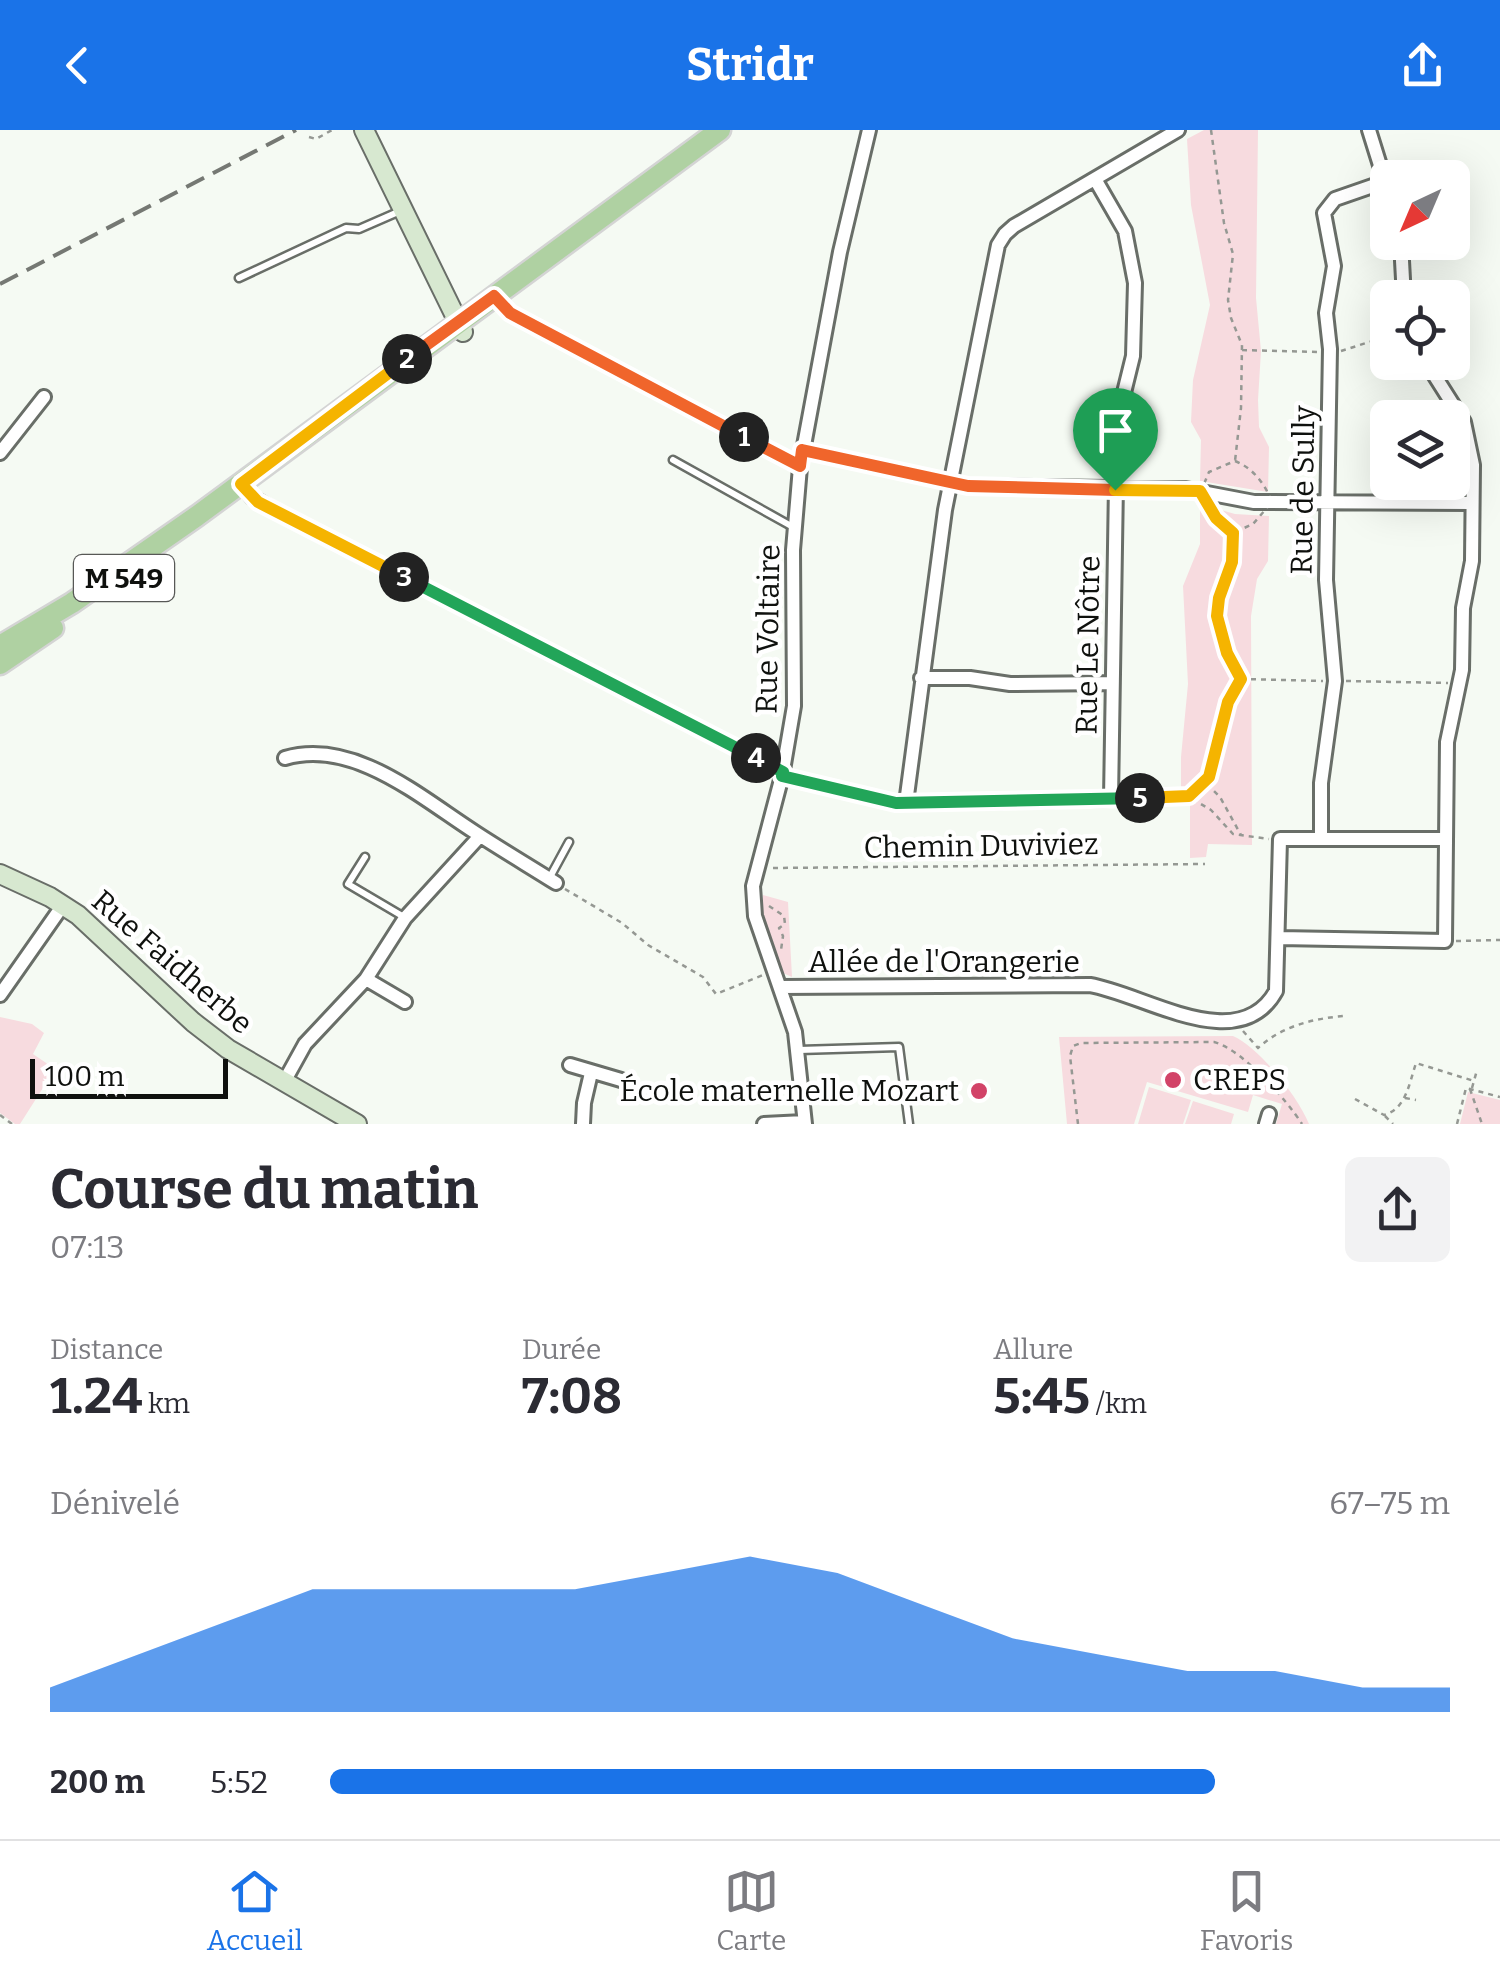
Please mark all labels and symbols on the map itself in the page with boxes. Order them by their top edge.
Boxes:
north arrow [1370,160,1470,260]
pin: 2 [382,334,432,384]
pin [1073,388,1158,491]
street label: Rue de Sully [1284,405,1322,575]
pin: 1 [719,412,769,462]
street label: Rue Voltaire [749,544,787,714]
pin: 3 [379,552,429,602]
road number: M 549 [74,555,174,601]
street label: Rue Le Nôtre [1068,555,1108,735]
pin: 4 [731,733,781,783]
pin: 5 [1115,773,1165,823]
street label: Chemin Duviviez [863,826,1099,866]
street label: Rue Faidherbe [84,883,260,1041]
street label: Allée de l'Orangerie [808,944,1080,980]
scale bar [30,1054,228,1098]
place label: CREPS [1193,1062,1286,1098]
marker: CREPS [1162,1069,1184,1091]
place label: École maternelle Mozart [619,1073,959,1109]
marker: École maternelle Mozart [968,1080,990,1102]

